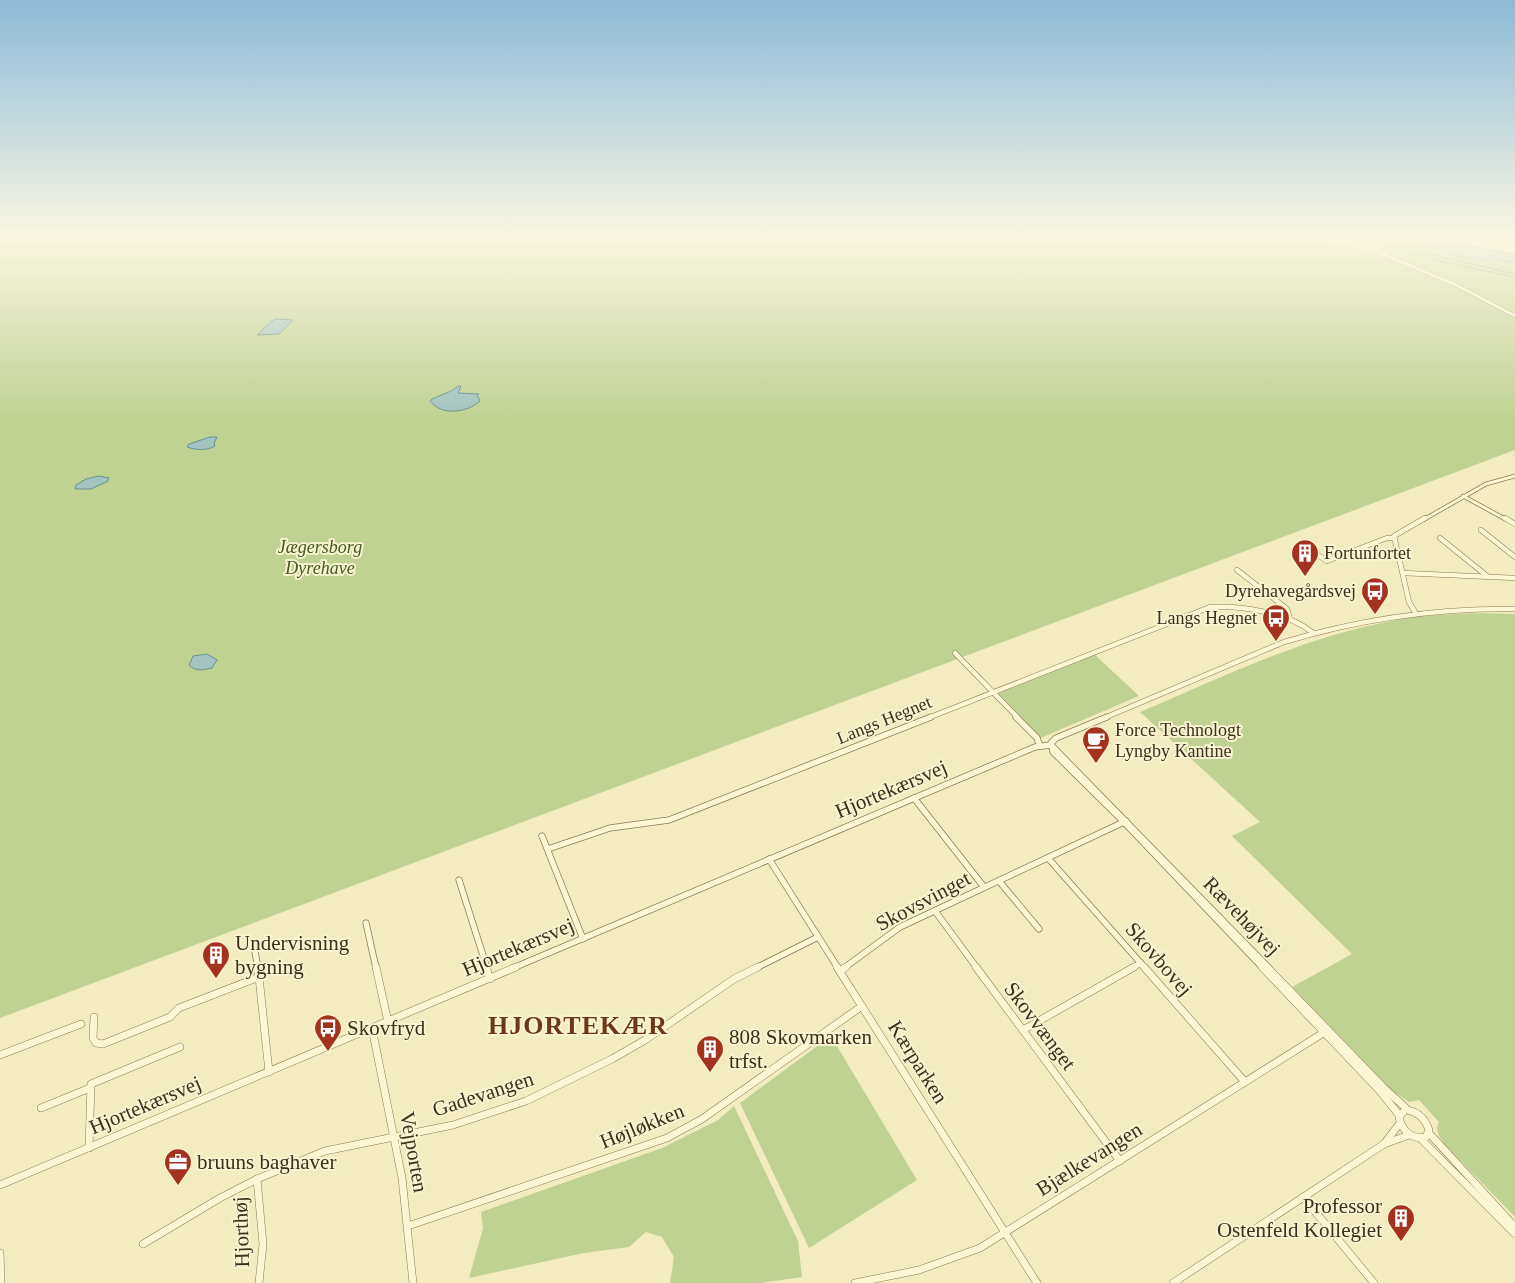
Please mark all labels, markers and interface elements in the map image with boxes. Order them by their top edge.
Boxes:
park label: Jægersborg Dyrehave [278,537,362,578]
building icon: Fortunfortet [1290,538,1320,577]
place label: Fortunfortet [1324,543,1411,563]
bus stop icon: Dyrehavegårdsvej [1360,576,1390,615]
place label: Dyrehavegårdsvej [1225,581,1356,601]
bus stop icon: Langs Hegnet [1261,603,1291,642]
place label: Langs Hegnet [1157,608,1257,628]
street label: Langs Hegnet [834,692,934,748]
place label: Force Technologt Lyngby Kantine [1115,720,1241,761]
cafe icon: Force Technologt Lyngby Kantine [1081,725,1111,764]
street label: Hjortekærsvej [832,755,950,823]
street label: Skovsvinget [872,866,975,936]
street label: Rævehøjvej [1199,872,1285,960]
street label: Hjortekærsvej [459,913,577,981]
street label: Skovbovej [1120,917,1198,1001]
place label: Undervisning bygning [235,931,350,979]
building icon: Undervisning bygning [201,940,231,979]
street label: Skovvænget [999,977,1081,1075]
district label: HJORTEKÆR [488,1011,668,1040]
bus stop icon: Skovfryd [313,1013,343,1052]
place label: Skovfryd [347,1016,426,1040]
street label: Kærparken [883,1016,953,1108]
place label: 808 Skovmarken trfst. [729,1025,872,1073]
building icon: 808 Skovmarken trfst. [695,1034,725,1073]
street label: Gadevangen [429,1066,537,1122]
street label: Hjortekærsvej [86,1071,204,1139]
street label: Højløkken [596,1098,688,1154]
street label: Vejporten [395,1110,433,1195]
street label: Bjælkevangen [1032,1117,1147,1201]
office icon: bruuns baghaver [163,1147,193,1186]
place label: bruuns baghaver [197,1150,336,1174]
place label: Professor Ostenfeld Kollegiet [1217,1194,1382,1242]
street label: Hjorthøj [228,1196,254,1268]
building icon: Professor Ostenfeld Kollegiet [1386,1203,1416,1242]

